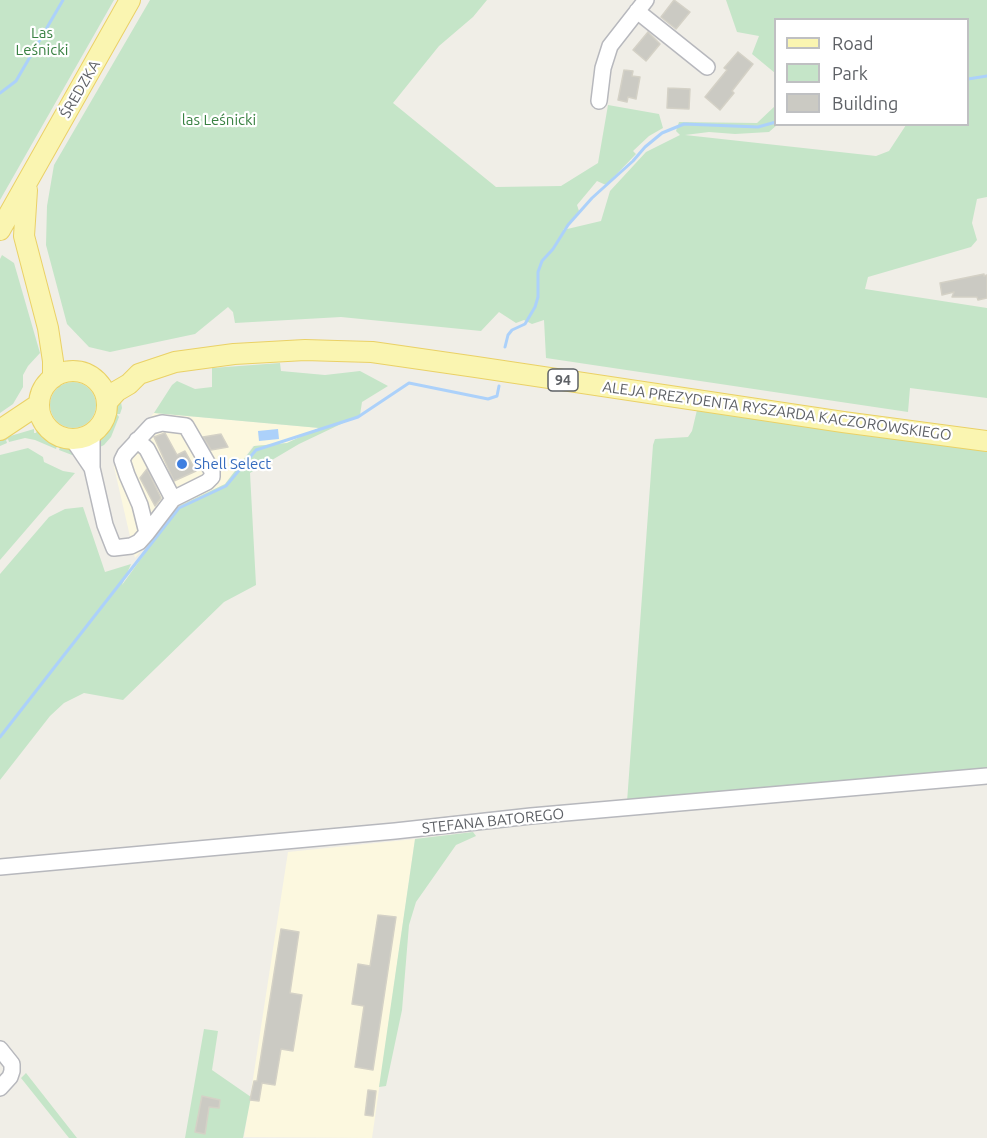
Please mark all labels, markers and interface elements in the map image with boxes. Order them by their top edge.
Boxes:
legend [774,18,969,126]
park label: Las Leśnicki [16,24,68,59]
text: Road [832,33,874,53]
street label: ŚREDZKA [56,57,104,121]
text: Park [832,63,868,83]
text: Building [832,93,898,113]
park label: las Leśnicki [182,111,256,129]
road number: 94 [548,369,578,391]
street label: ALEJA PREZYDENTA RYSZARDA KACZOROWSKIEGO [601,378,953,444]
place label: Shell Select [194,455,271,473]
marker: Shell Select [175,457,189,471]
street label: STEFANA BATOREGO [421,805,565,837]

